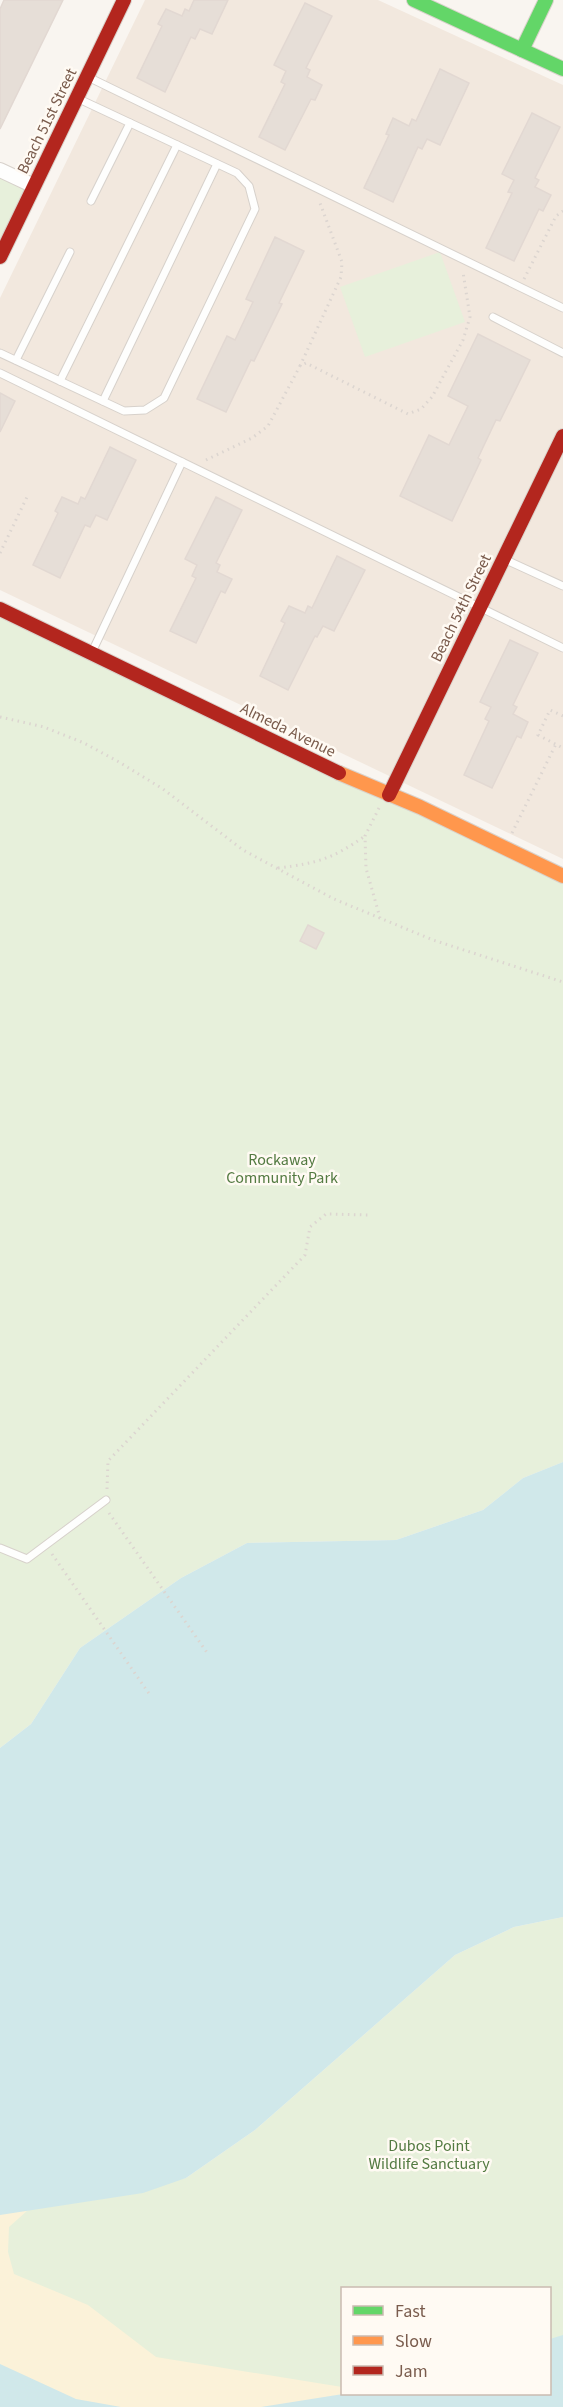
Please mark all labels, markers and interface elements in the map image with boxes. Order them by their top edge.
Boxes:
street label: Beach 51st Street [12,64,82,178]
street label: Beach 54th Street [425,550,497,666]
street label: Almeda Avenue [237,697,339,763]
park label: Rockaway Community Park [226,1149,338,1189]
park label: Dubos Point Wildlife Sanctuary [368,2135,490,2175]
legend [341,2287,551,2395]
text: Fast [395,2299,426,2324]
text: Slow [395,2329,432,2354]
text: Jam [395,2359,428,2384]

